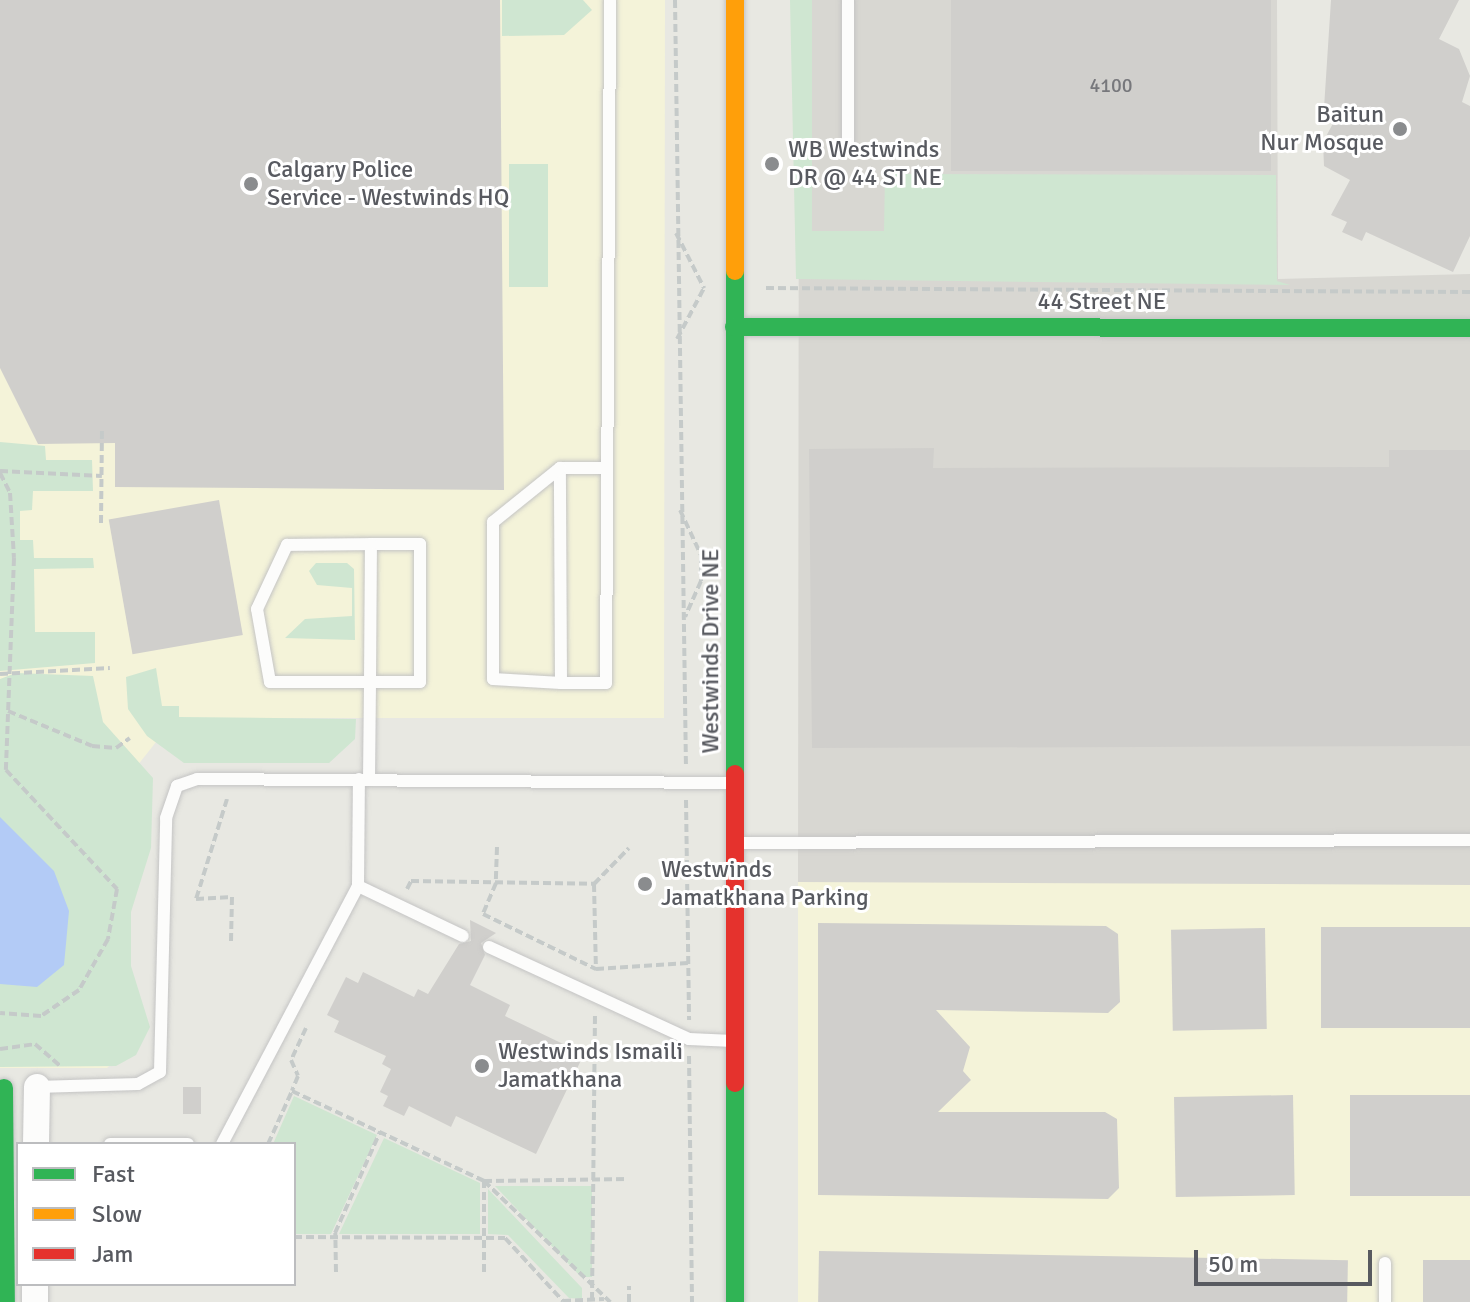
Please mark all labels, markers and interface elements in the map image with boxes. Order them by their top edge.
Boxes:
house number: 4100 [1089,73,1133,97]
place label: Baitun Nur Mosque [1260,101,1384,157]
marker: Baitun Nur Mosque [1391,120,1409,138]
place label: WB Westwinds DR @ 44 ST NE [788,136,942,192]
marker: WB Westwinds DR @ 44 ST NE [763,155,781,173]
place label: Calgary Police Service - Westwinds HQ [267,156,509,212]
marker: Calgary Police Service - Westwinds HQ [242,175,260,193]
street label: 44 Street NE [1038,288,1166,316]
street label: Westwinds Drive NE [697,548,725,754]
place label: Westwinds Jamatkhana Parking [661,856,869,912]
marker: Westwinds Jamatkhana Parking [636,875,654,893]
place label: Westwinds Ismaili Jamatkhana [498,1038,683,1094]
marker: Westwinds Ismaili Jamatkhana [473,1057,491,1075]
legend [16,1142,296,1286]
text: Fast [92,1159,135,1189]
text: Slow [92,1199,142,1229]
scale bar [1198,1234,1376,1284]
text: Jam [92,1239,133,1269]
text: 50 m [1208,1249,1258,1279]

